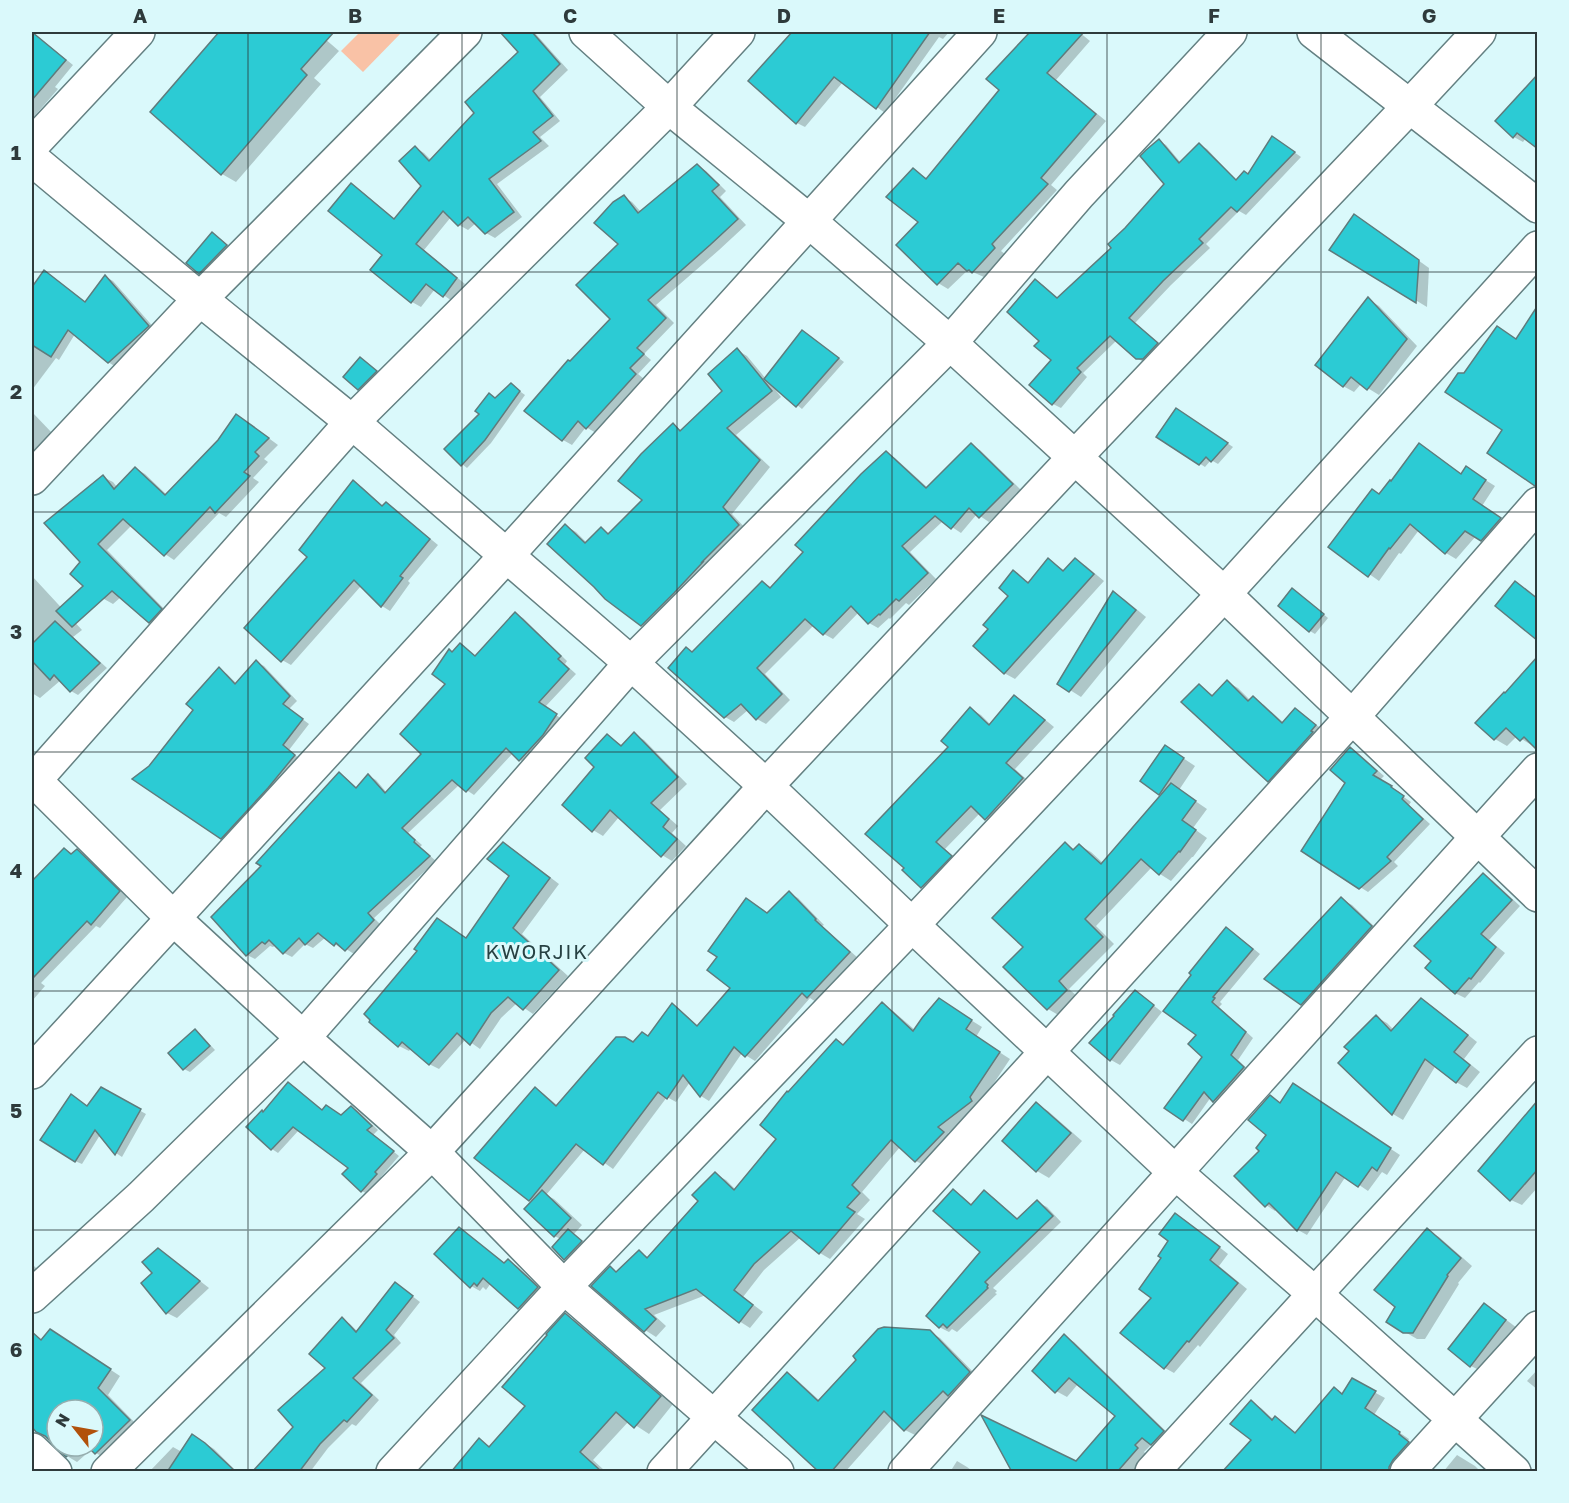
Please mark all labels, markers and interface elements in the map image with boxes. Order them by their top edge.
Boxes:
text: A [133,3,147,27]
text: B [348,3,362,27]
text: C [563,3,577,27]
text: D [777,3,791,27]
text: E [993,3,1005,27]
text: F [1208,3,1220,27]
text: G [1422,3,1436,27]
text: 1 [11,140,21,164]
text: 2 [10,379,22,403]
text: 3 [10,619,22,643]
text: 4 [10,858,22,882]
district label: KWORJIK [486,939,588,963]
text: 5 [10,1098,22,1122]
text: 6 [10,1337,22,1361]
north arrow [45,1398,105,1458]
text: N [50,1410,74,1431]

